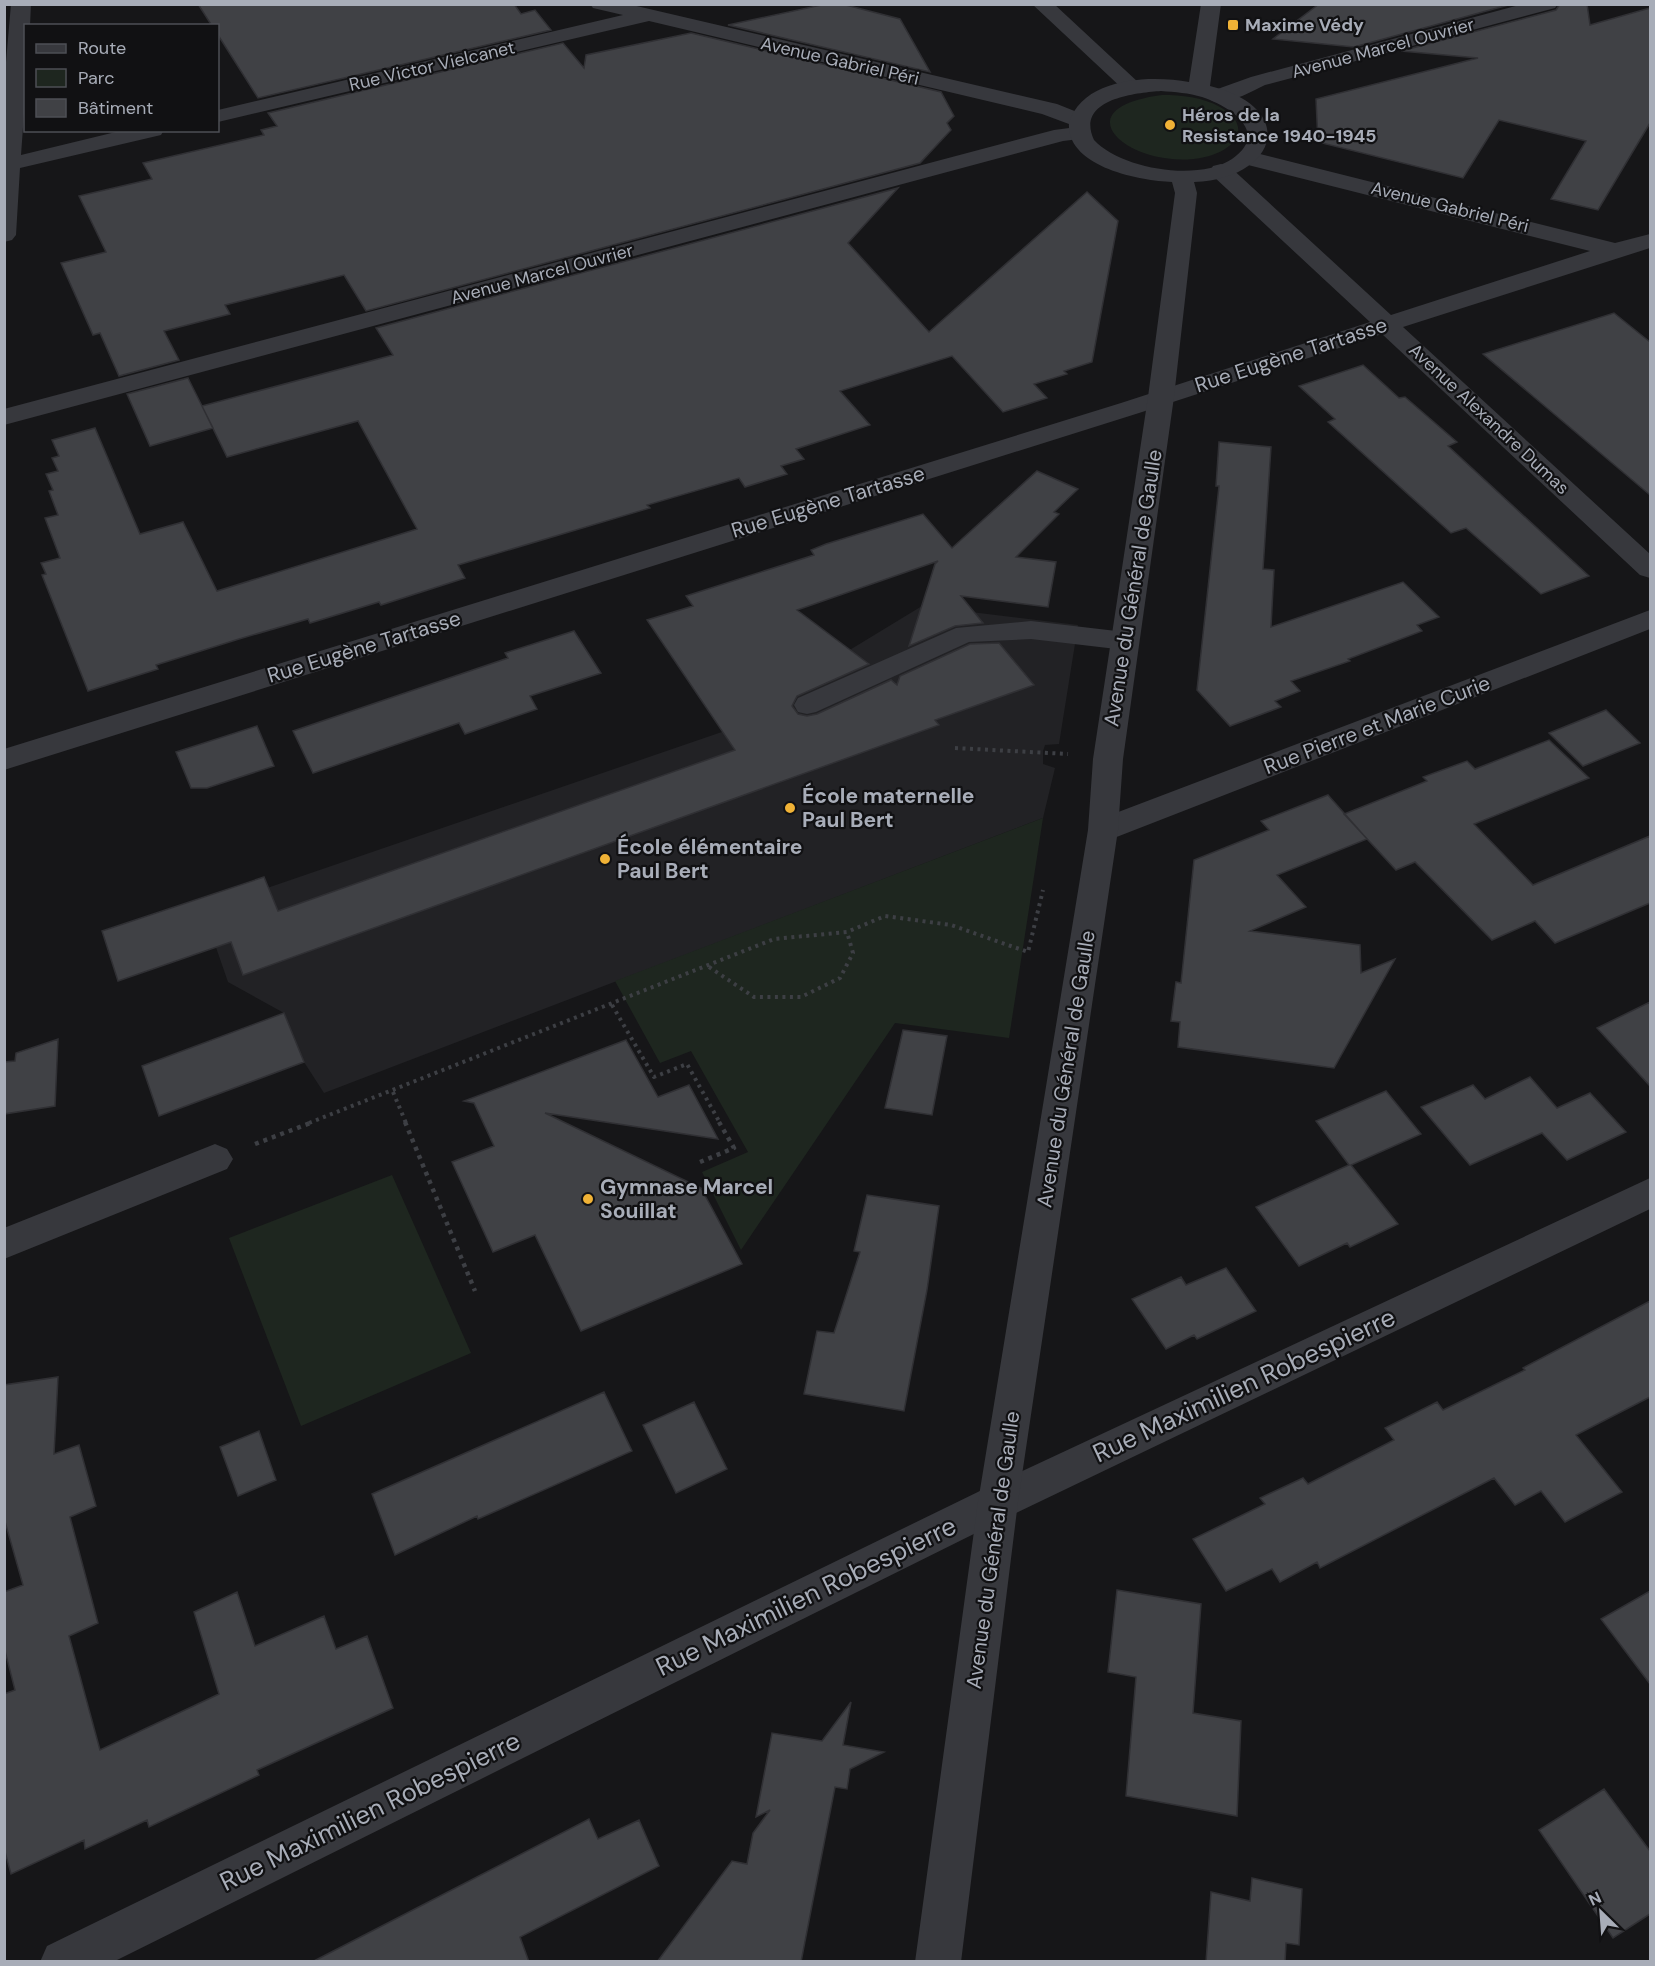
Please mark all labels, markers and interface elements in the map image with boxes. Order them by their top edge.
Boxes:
street label: Avenue Marcel Ouvrier [1289,12,1477,84]
place label: Maxime Védy [1245,13,1364,37]
marker: Maxime Védy [1226,18,1240,32]
legend [24,24,219,132]
street label: Avenue Gabriel Péri [758,31,922,91]
street label: Rue Victor Vielcanet [347,35,517,97]
text: Route [78,36,126,60]
text: Parc [78,66,114,90]
text: Bâtiment [78,96,153,120]
place label: Héros de la Resistance 1940-1945 [1182,103,1377,148]
marker: Héros de la Resistance 1940-1945 [1163,118,1177,132]
street label: Avenue Gabriel Péri [1369,176,1531,238]
street label: Avenue Marcel Ouvrier [448,238,636,310]
street label: Rue Eugène Tartasse [1191,311,1391,399]
street label: Avenue Alexandre Dumas [1404,338,1574,500]
street label: Avenue du Général de Gaulle [1097,447,1169,729]
street label: Rue Eugène Tartasse [728,459,928,545]
street label: Rue Eugène Tartasse [264,604,464,690]
street label: Rue Pierre et Marie Curie [1260,669,1494,781]
place label: École maternelle Paul Bert [802,782,974,834]
marker: École maternelle Paul Bert [783,801,797,815]
place label: École élémentaire Paul Bert [617,833,802,885]
marker: École élémentaire Paul Bert [598,852,612,866]
street label: Avenue du Général de Gaulle [1030,928,1102,1210]
place label: Gymnase Marcel Souillat [600,1173,773,1225]
marker: Gymnase Marcel Souillat [581,1192,595,1206]
street label: Rue Maximilien Robespierre [1087,1300,1401,1470]
street label: Avenue du Général de Gaulle [960,1409,1026,1691]
street label: Rue Maximilien Robespierre [650,1508,962,1684]
street label: Rue Maximilien Robespierre [214,1723,526,1899]
north arrow [1571,1882,1631,1942]
text: N [1585,1887,1605,1911]

